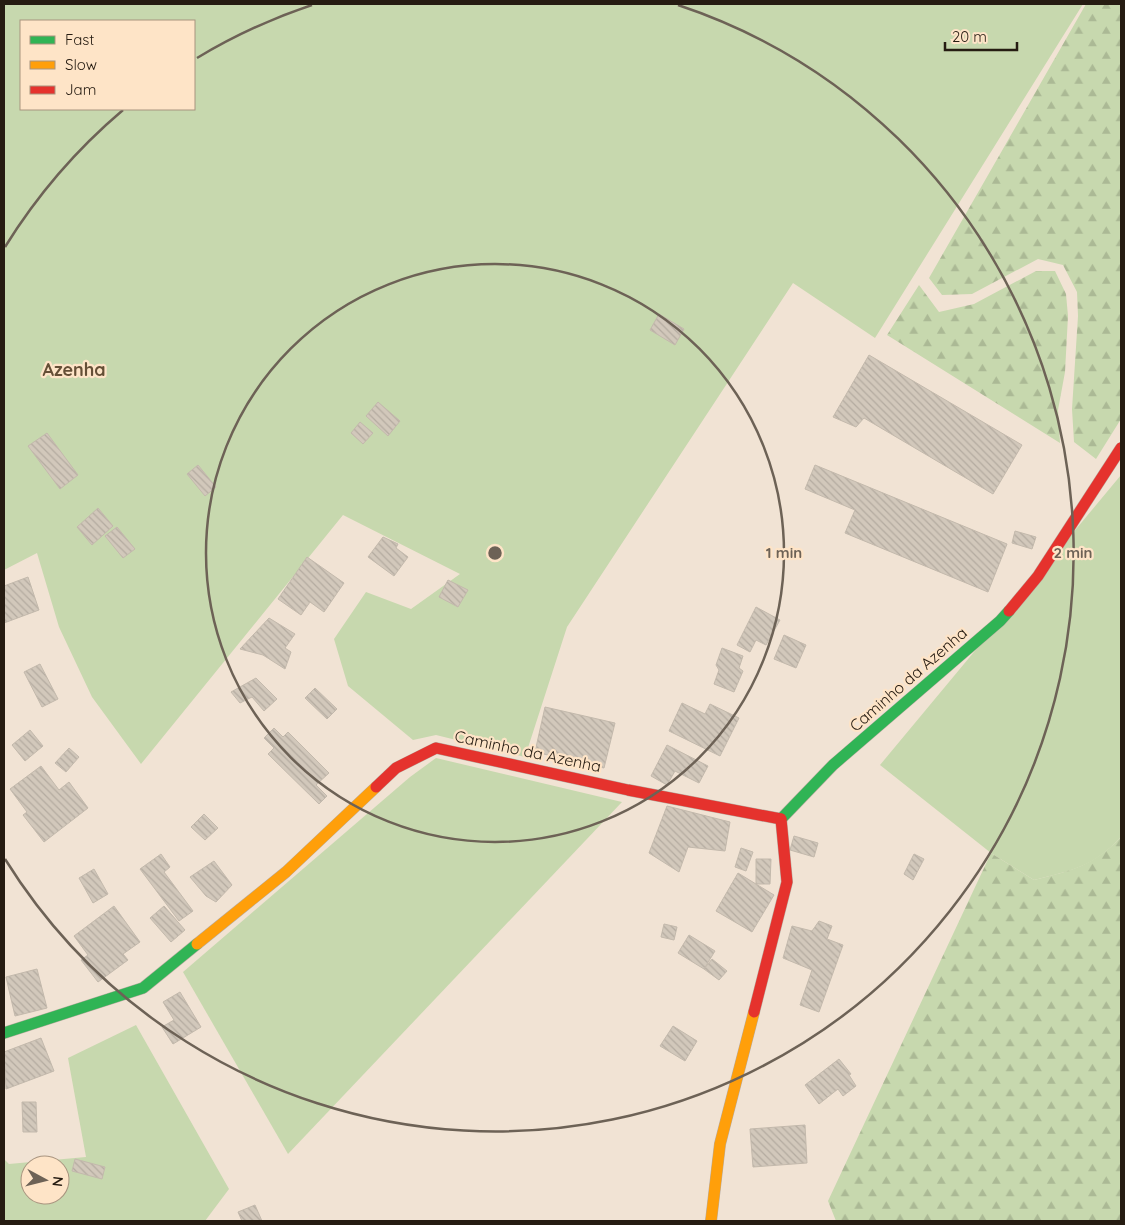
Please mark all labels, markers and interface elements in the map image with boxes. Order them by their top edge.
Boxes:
legend [20,20,195,110]
scale bar [945,20,1018,52]
text: 20 m [952,27,987,46]
text: Fast [65,30,94,49]
text: Slow [65,55,97,74]
text: Jam [65,80,96,99]
district label: Azenha [42,358,106,381]
text: 1 min [766,543,802,562]
text: 2 min [1053,543,1093,562]
centre of rings [486,544,504,562]
street label: Caminho da Azenha [845,623,971,735]
street label: Caminho da Azenha [453,726,603,776]
north arrow [20,1155,70,1205]
text: N [48,1175,67,1188]

